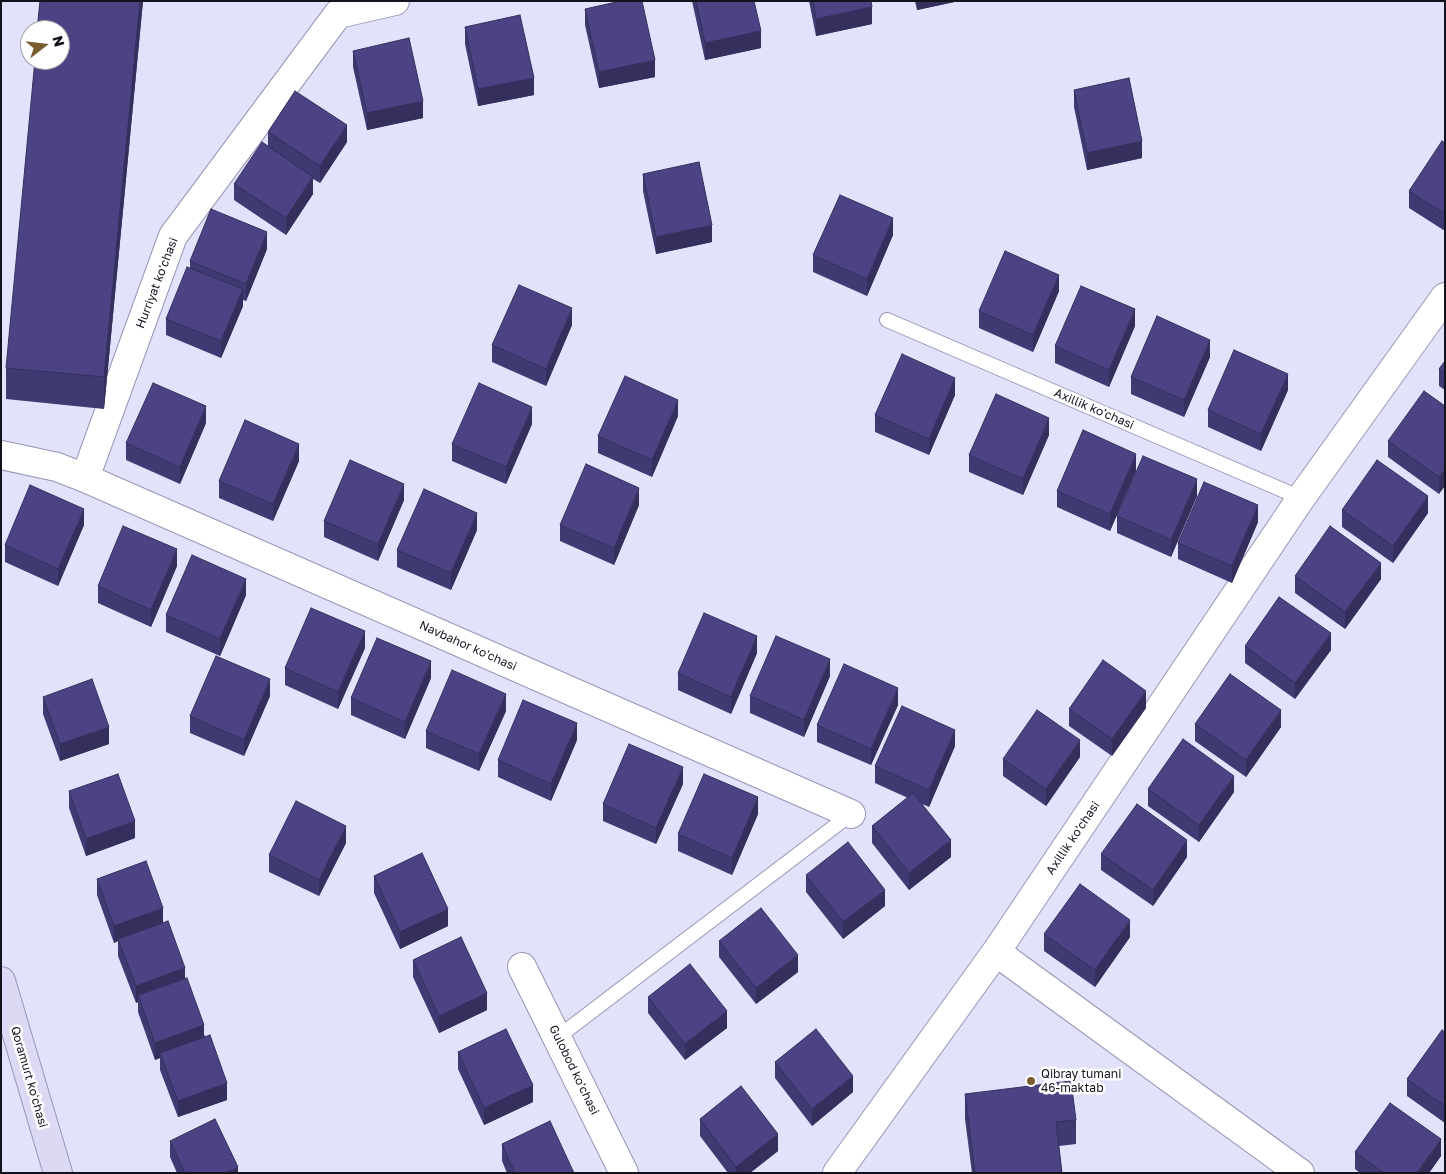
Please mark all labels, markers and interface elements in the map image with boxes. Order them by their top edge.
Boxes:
north arrow [20,20,70,70]
text: N [49,34,69,48]
street label: Hurriyat ko'chasi [133,236,181,330]
street label: Axillik ko'chasi [1052,386,1136,432]
street label: Navbahor ko'chasi [417,618,519,674]
street label: Axillik ko'chasi [1043,799,1103,877]
street label: Gulobod ko'chasi [546,1023,602,1117]
street label: Qoramurt koʻchasi [8,1025,50,1129]
place label: Qibray tumani 46-maktab [1041,1067,1121,1095]
marker: Qibray tumani 46-maktab [1025,1075,1037,1087]

